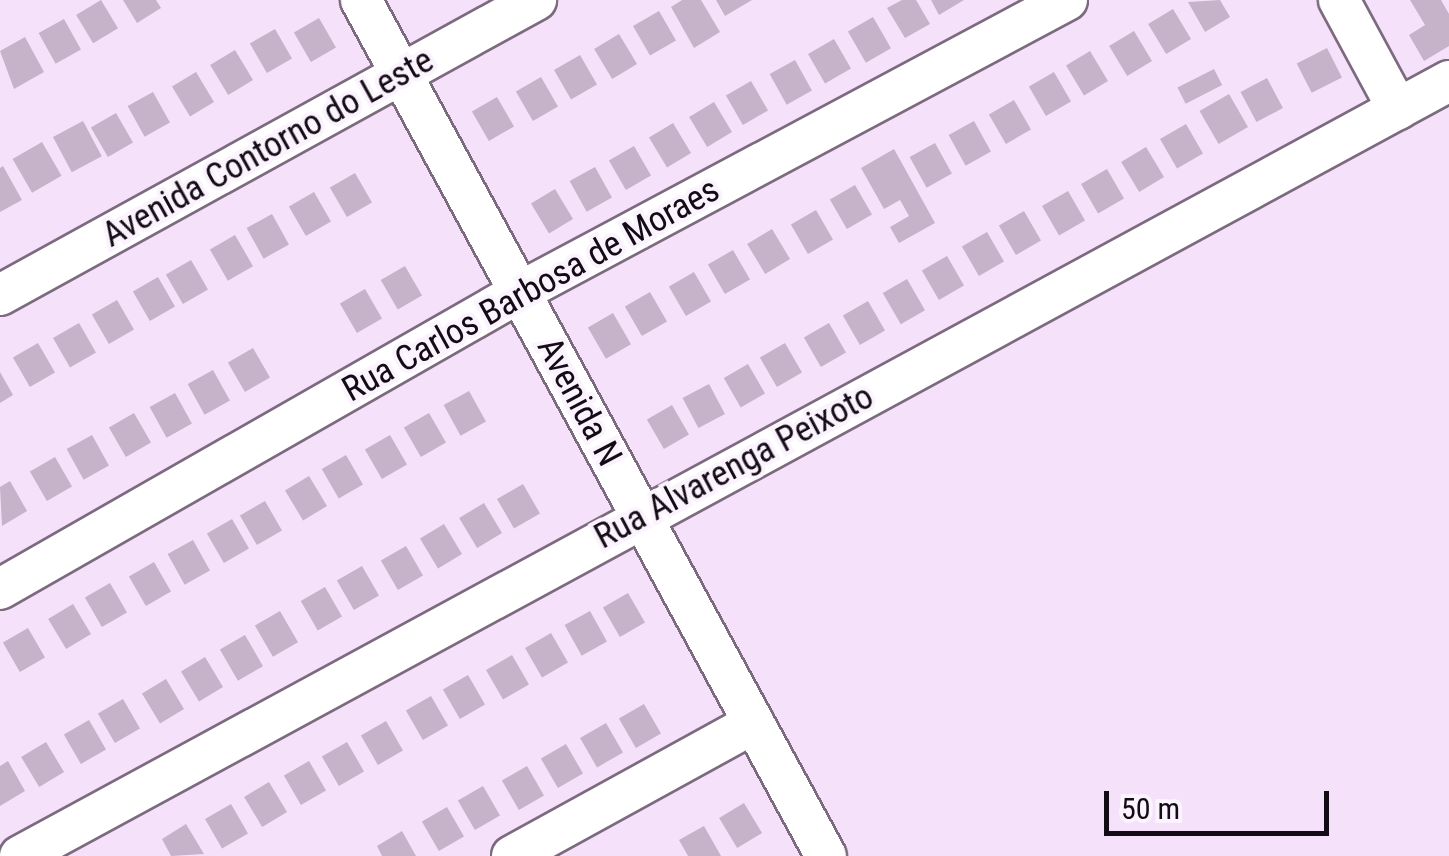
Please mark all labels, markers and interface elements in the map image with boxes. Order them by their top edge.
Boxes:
street label: Avenida Contorno do Leste [95,40,441,256]
street label: Rua Carlos Barbosa de Moraes [335,169,727,411]
street label: Avenida N [528,331,630,473]
street label: Rua Alvarenga Peixoto [587,376,881,558]
scale bar [1109,771,1334,833]
text: 50 m [1121,791,1180,826]

